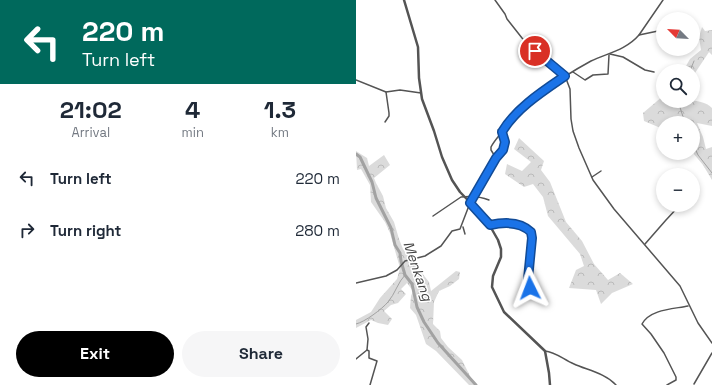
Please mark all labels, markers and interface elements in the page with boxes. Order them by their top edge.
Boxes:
north arrow [656,12,700,56]
map controls [656,12,700,212]
text: 220 m [82,13,164,49]
icon: left [16,16,68,68]
pin [518,34,552,68]
icon: arrive [524,40,546,62]
text: Turn left [82,48,155,71]
button: search [656,64,700,108]
text: 21:02 [60,94,122,125]
text: 4 [185,94,200,125]
text: 1.3 [264,94,296,125]
button: + [656,116,700,160]
text: Arrival [71,124,110,141]
text: min [182,124,204,141]
text: km [271,124,289,141]
icon: left [16,167,38,189]
button: − [656,168,700,212]
text: Turn left [50,169,112,188]
text: 220 m [296,169,340,188]
icon: right [16,219,38,241]
text: Turn right [50,221,121,240]
text: 280 m [295,221,340,240]
water label: Menkang [399,239,437,304]
position arrow [509,267,551,309]
button: Exit [16,331,174,377]
button: Share [182,331,340,377]

